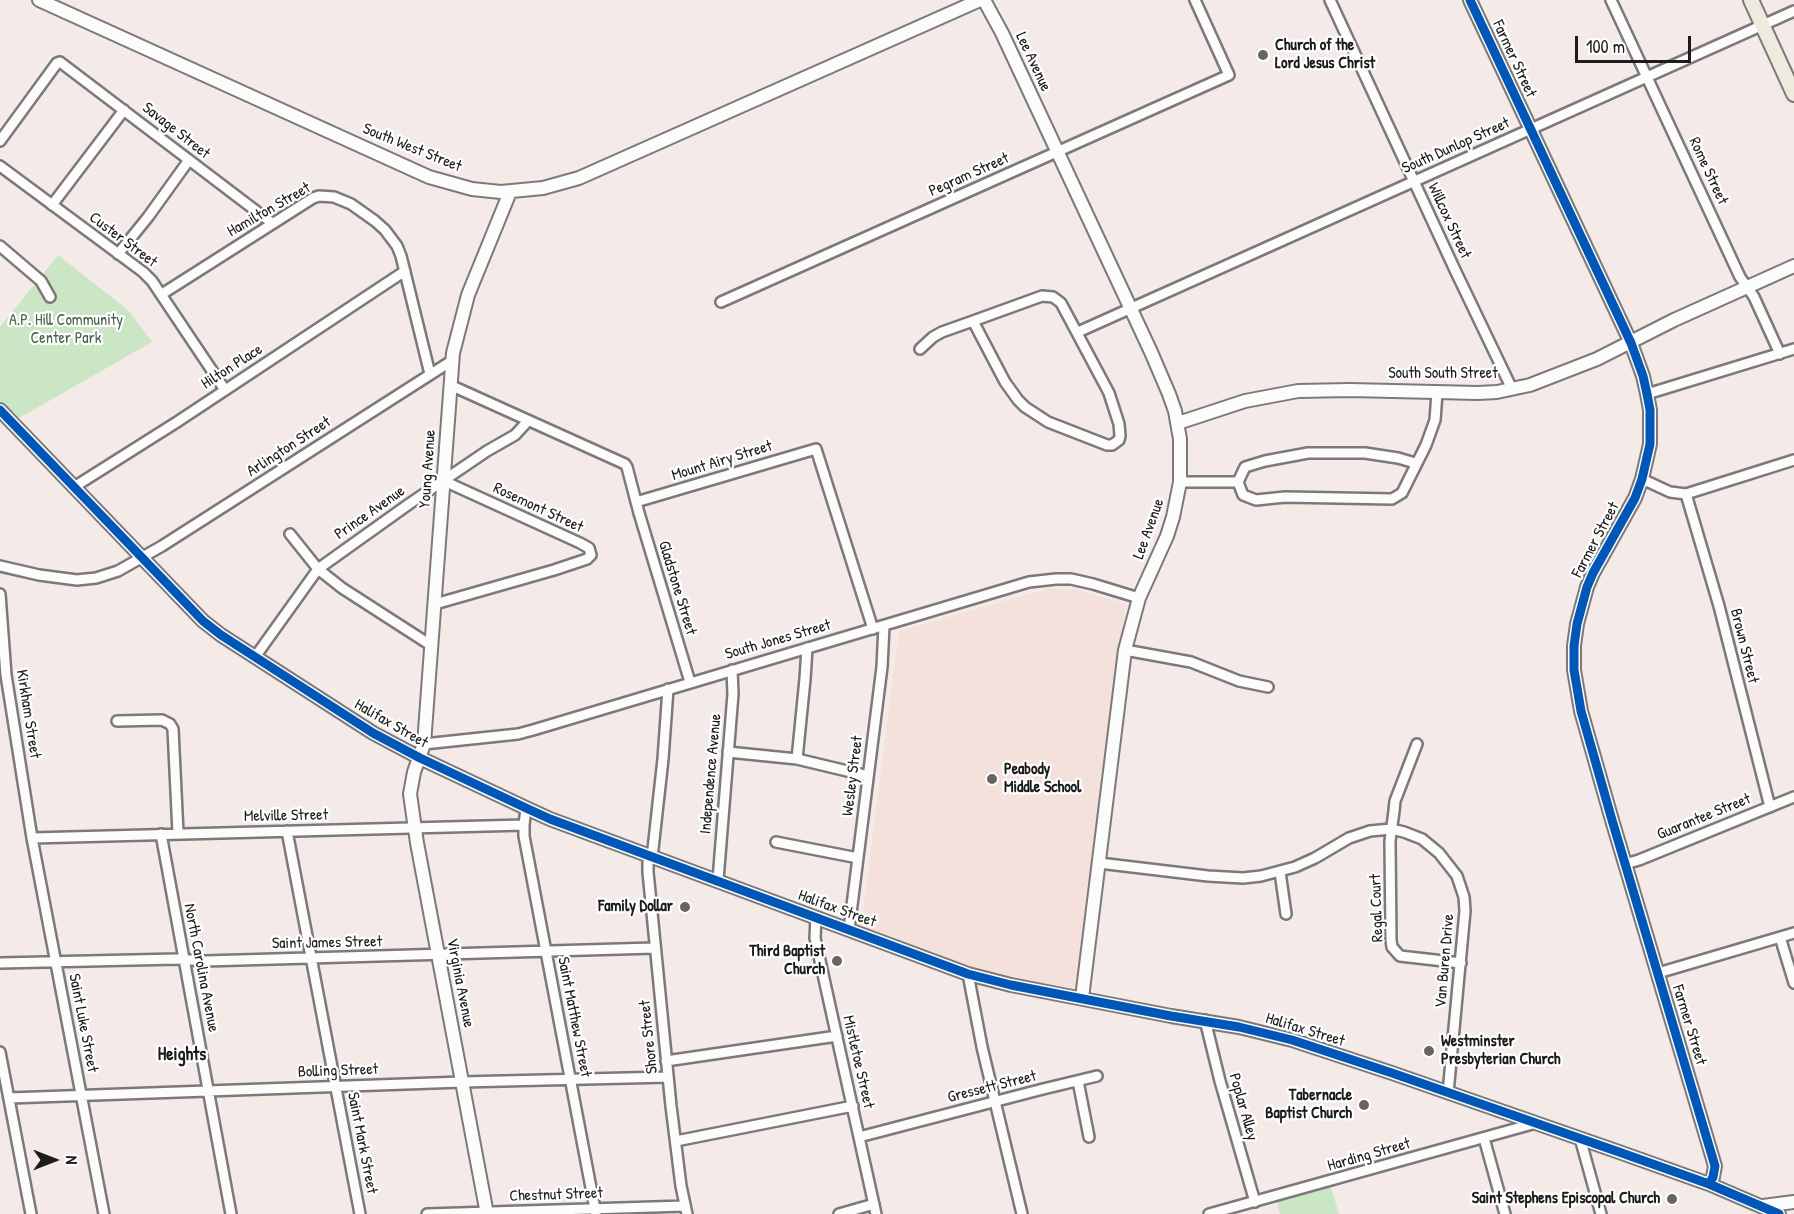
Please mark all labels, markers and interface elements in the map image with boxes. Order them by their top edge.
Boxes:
street label: Farmer Street [1488,17,1540,101]
scale bar [1578,24,1694,62]
street label: Lee Avenue [1011,29,1055,95]
text: 100 m [1586,34,1625,59]
place label: Church of the Lord Jesus Christ [1275,36,1375,74]
marker: Church of the Lord Jesus Christ [1256,48,1270,62]
street label: Savage Street [138,99,214,163]
street label: South Dunlop Street [1399,114,1513,178]
street label: South West Street [360,119,464,177]
street label: Rome Street [1684,134,1732,208]
street label: Pegram Street [926,149,1012,201]
street label: Hamilton Street [224,179,314,241]
street label: Willcox Street [1423,180,1475,262]
street label: Custer Street [85,208,161,272]
park label: A.P. Hill Community Center Park [9,311,123,349]
street label: Hilton Place [198,340,266,394]
street label: South South Street [1388,364,1498,384]
street label: Arlington Street [243,413,335,481]
street label: Young Avenue [416,429,440,509]
street label: Mount Airy Street [669,437,775,485]
street label: Rosemont Street [490,479,586,537]
street label: Prince Avenue [331,482,409,544]
street label: Lee Avenue [1129,496,1169,562]
street label: Farmer Street [1568,499,1624,581]
street label: Gladstone Street [654,539,700,637]
street label: Brown Street [1725,607,1763,685]
street label: South Jones Street [723,616,833,664]
street label: Kirkham Street [12,668,44,760]
street label: Halifax Street [351,695,431,753]
street label: Independence Avenue [696,713,726,835]
street label: Wesley Street [839,735,867,817]
place label: Peabody Middle School [1004,760,1081,798]
marker: Peabody Middle School [985,772,999,786]
street label: Guarantee Street [1654,790,1754,844]
street label: Melville Street [244,806,328,826]
street label: Regal Court [1366,874,1388,942]
street label: Halifax Street [795,886,879,932]
place label: Family Dollar [598,897,673,917]
marker: Family Dollar [678,900,692,914]
street label: North Carolina Avenue [179,902,223,1034]
street label: Van Buren Drive [1431,913,1459,1009]
street label: Saint James Street [272,932,382,954]
street label: Virginia Avenue [442,937,478,1029]
place label: Third Baptist Church [749,942,825,980]
marker: Third Baptist Church [830,954,844,968]
street label: Saint Matthew Street [553,955,595,1079]
street label: Saint Luke Street [64,972,102,1074]
street label: Farmer Street [1668,983,1710,1067]
street label: Shore Street [636,999,662,1075]
street label: Halifax Street [1263,1009,1347,1051]
street label: Mistletoe Street [838,1014,878,1110]
place label: Westminster Presbyterian Church [1441,1032,1561,1070]
district label: Heights [158,1044,206,1066]
marker: Westminster Presbyterian Church [1422,1044,1436,1058]
street label: Bolling Street [298,1060,378,1082]
street label: Gressett Street [946,1067,1038,1107]
street label: Poplar Alley [1224,1071,1262,1143]
place label: Tabernacle Baptist Church [1265,1086,1352,1124]
street label: Saint Mark Street [343,1091,381,1195]
marker: Tabernacle Baptist Church [1357,1098,1371,1112]
north arrow [24,1130,84,1190]
street label: Harding Street [1325,1134,1413,1176]
text: N [61,1156,83,1164]
street label: Chestnut Street [509,1184,603,1206]
place label: Saint Stephens Episcopal Church [1472,1189,1660,1209]
marker: Saint Stephens Episcopal Church [1665,1192,1679,1206]

